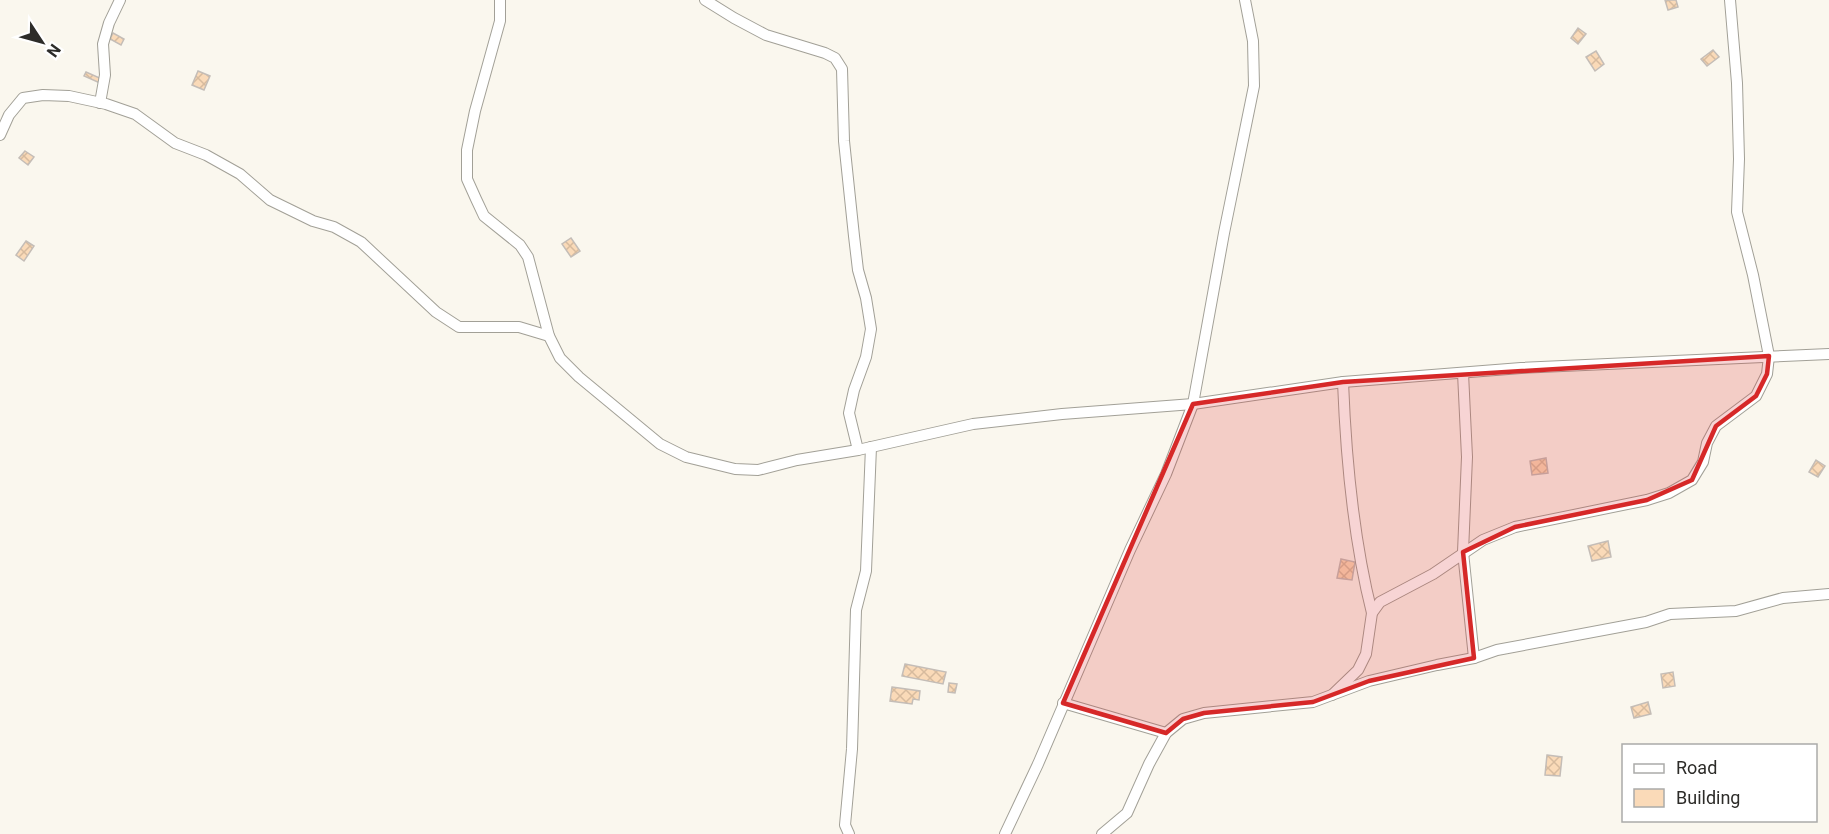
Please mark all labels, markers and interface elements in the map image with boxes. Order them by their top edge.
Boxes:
north arrow [12,12,72,72]
text: N [43,40,65,61]
legend [1622,744,1817,822]
text: Road [1676,757,1717,778]
text: Building [1676,787,1740,808]

